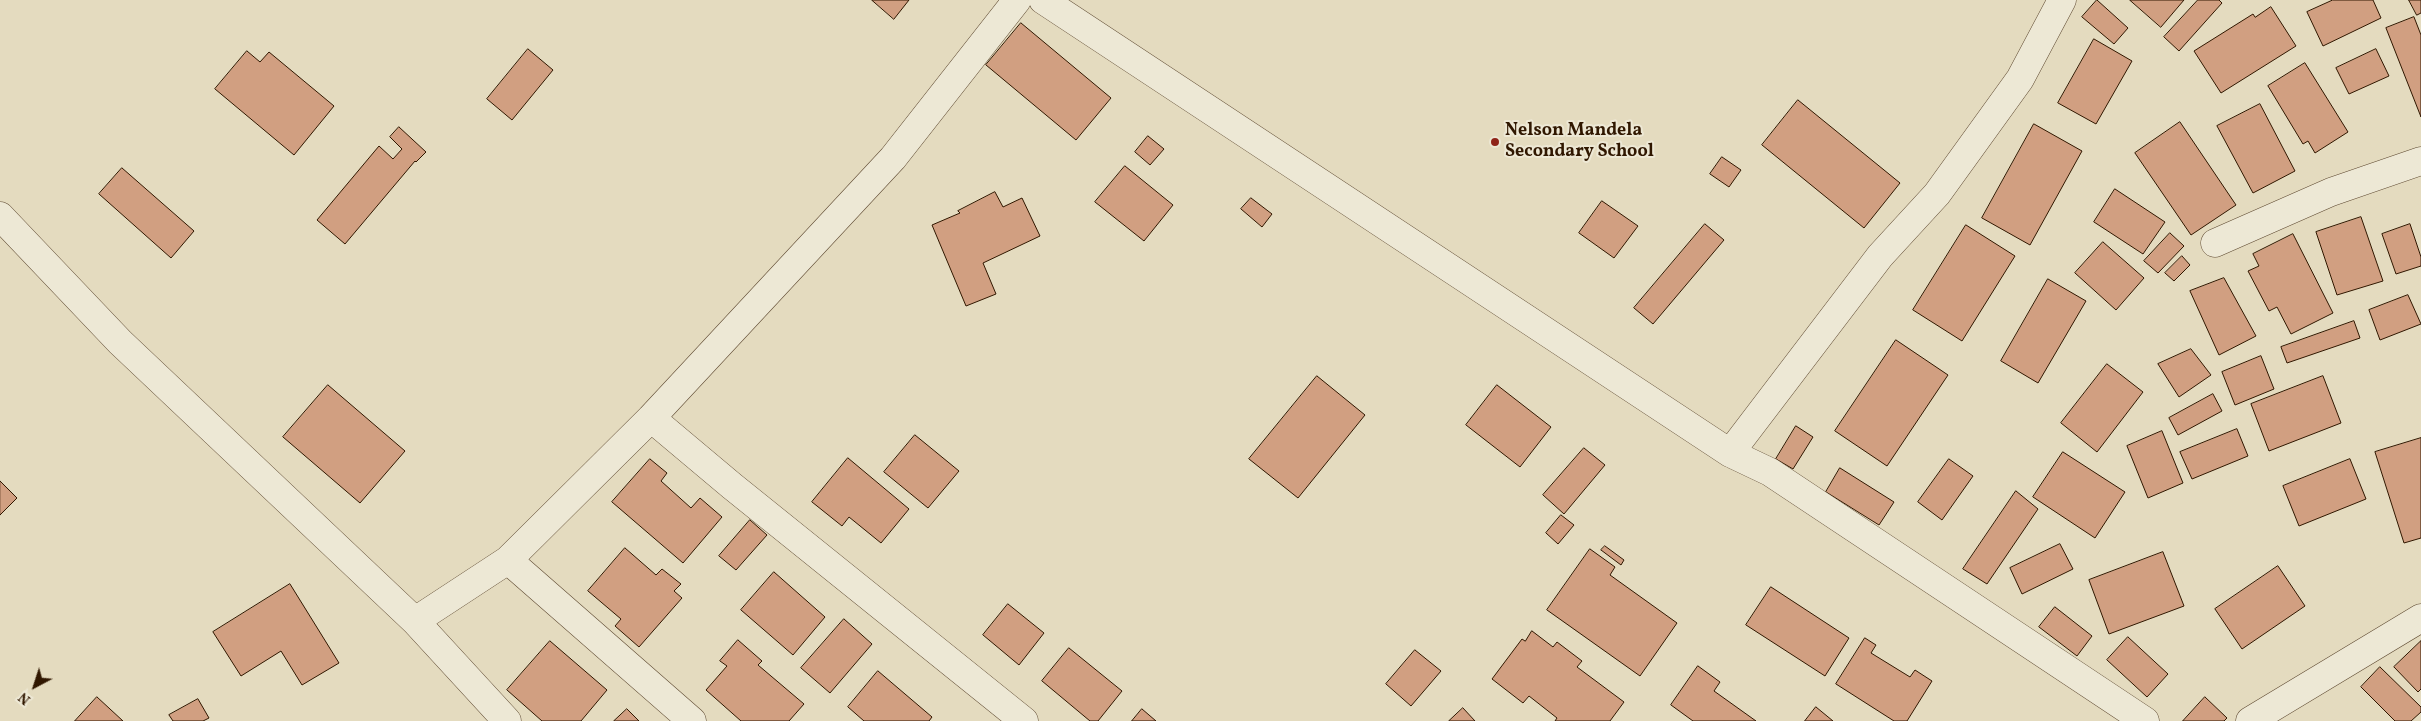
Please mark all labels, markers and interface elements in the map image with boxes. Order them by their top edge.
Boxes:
place label: Nelson Mandela Secondary School [1505,121,1654,163]
marker: Nelson Mandela Secondary School [1489,136,1501,148]
north arrow [10,661,60,711]
text: N [15,687,35,708]

